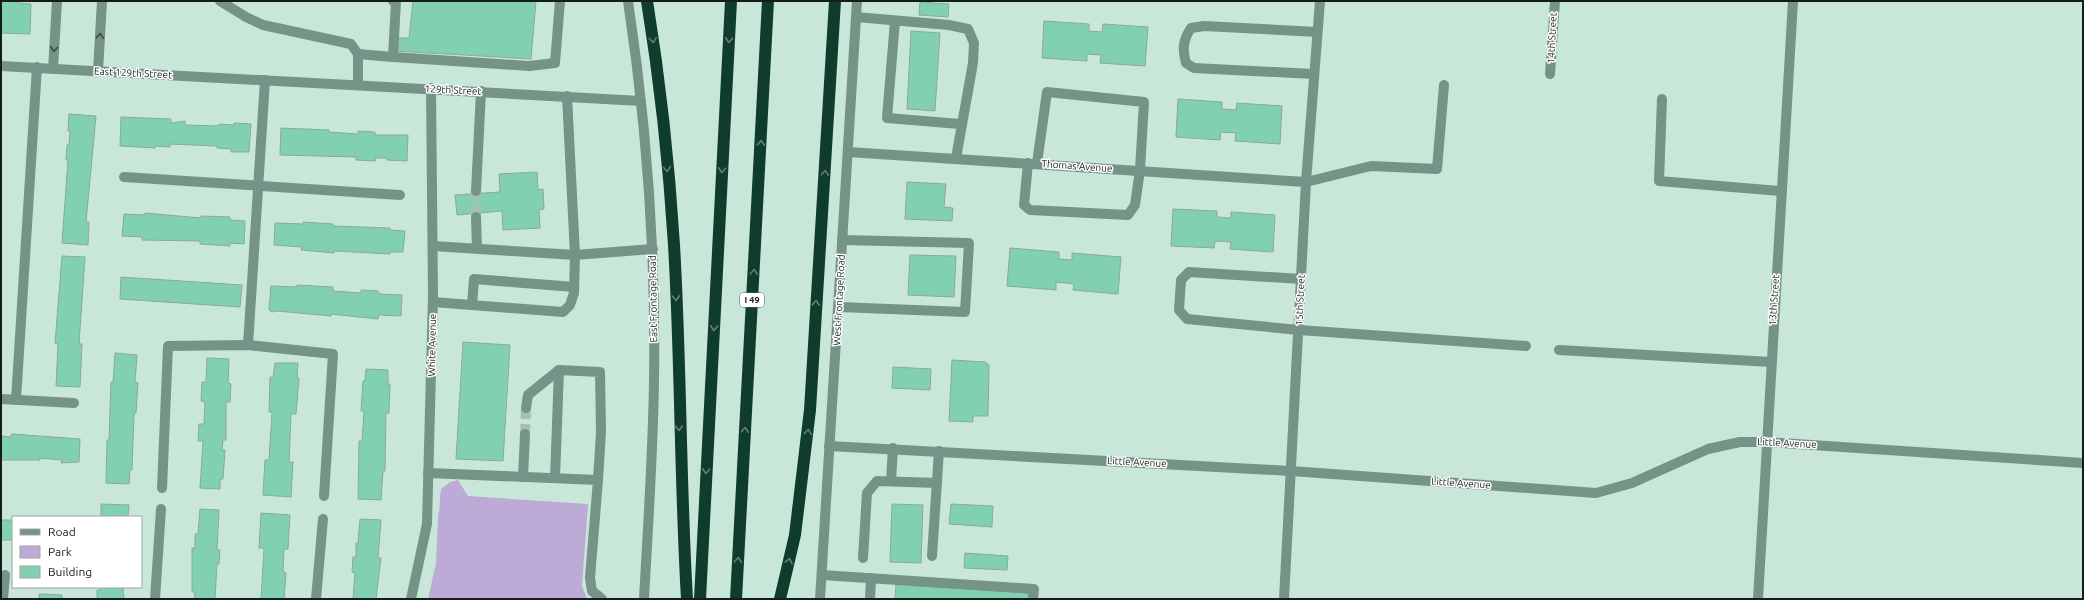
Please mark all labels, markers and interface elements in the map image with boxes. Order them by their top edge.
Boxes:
street label: 14th Street [1545,12,1559,64]
one-way arrow [96,33,105,39]
one-way arrow [648,36,657,43]
one-way arrow [725,37,734,43]
one-way arrow [50,46,59,52]
street label: East 129th Street [94,65,172,81]
street label: 129th Street [424,83,482,97]
one-way arrow [756,140,765,146]
street label: Thomas Avenue [1041,158,1113,174]
one-way arrow [663,166,672,172]
one-way arrow [718,167,727,173]
one-way arrow [820,170,829,176]
street label: West Frontage Road [831,254,847,346]
street label: East Frontage Road [647,255,659,343]
one-way arrow [749,269,758,275]
street label: 15th Street [1293,274,1307,326]
street label: 13th Street [1767,274,1781,326]
road number: I 49 [740,293,764,307]
one-way arrow [672,295,681,301]
one-way arrow [812,300,820,306]
street label: White Avenue [426,314,438,376]
one-way arrow [710,325,718,331]
one-way arrow [675,425,684,431]
one-way arrow [741,427,750,433]
one-way arrow [803,429,812,435]
street label: Little Avenue [1757,436,1817,450]
street label: Little Avenue [1107,455,1167,469]
one-way arrow [702,468,711,474]
street label: Little Avenue [1431,475,1491,491]
legend [12,516,142,588]
text: Road [48,525,76,538]
text: Park [48,545,72,558]
one-way arrow [734,557,742,563]
one-way arrow [785,558,793,564]
text: Building [48,565,92,578]

